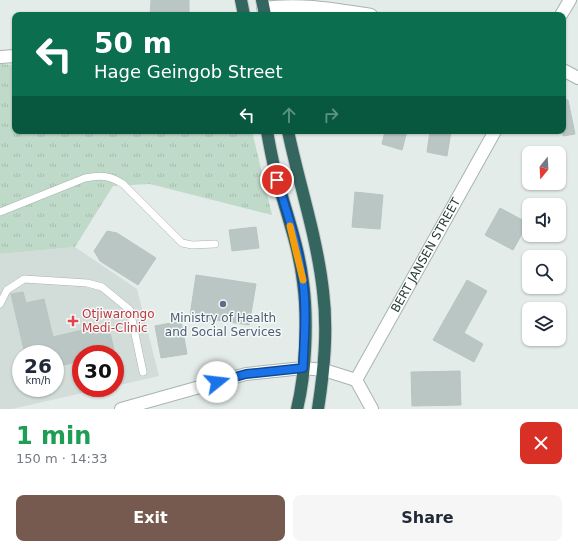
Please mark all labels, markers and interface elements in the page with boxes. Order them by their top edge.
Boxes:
text: 50 m [94,27,172,60]
icon: left [28,28,80,80]
text: Hage Geingob Street [94,61,283,82]
icon: left [236,104,258,126]
icon: ahead [278,104,300,126]
icon: right [320,104,342,126]
north arrow [522,146,566,190]
map controls [522,146,566,346]
pin [260,163,294,197]
icon: arrive [266,169,288,191]
street label: BERT JANSEN STREET [388,195,464,315]
button: sound [522,198,566,242]
button: search [522,250,566,294]
marker: Ministry of Health and Social Services [218,299,228,309]
button: layers [522,302,566,346]
place label: Otjiwarongo Medi-Clinic [82,307,155,335]
place label: Ministry of Health and Social Services [165,311,281,339]
marker: Otjiwarongo Medi-Clinic [67,315,79,327]
speed limit sign: 30 [72,345,124,397]
text: 26 [24,354,52,378]
position arrow [196,361,238,403]
text: km/h [25,375,51,386]
text: 1 min [16,422,91,450]
button: close [520,422,562,464]
text: 150 m · 14:33 [16,451,107,466]
button: Exit [16,495,285,541]
button: Share [293,495,562,541]

